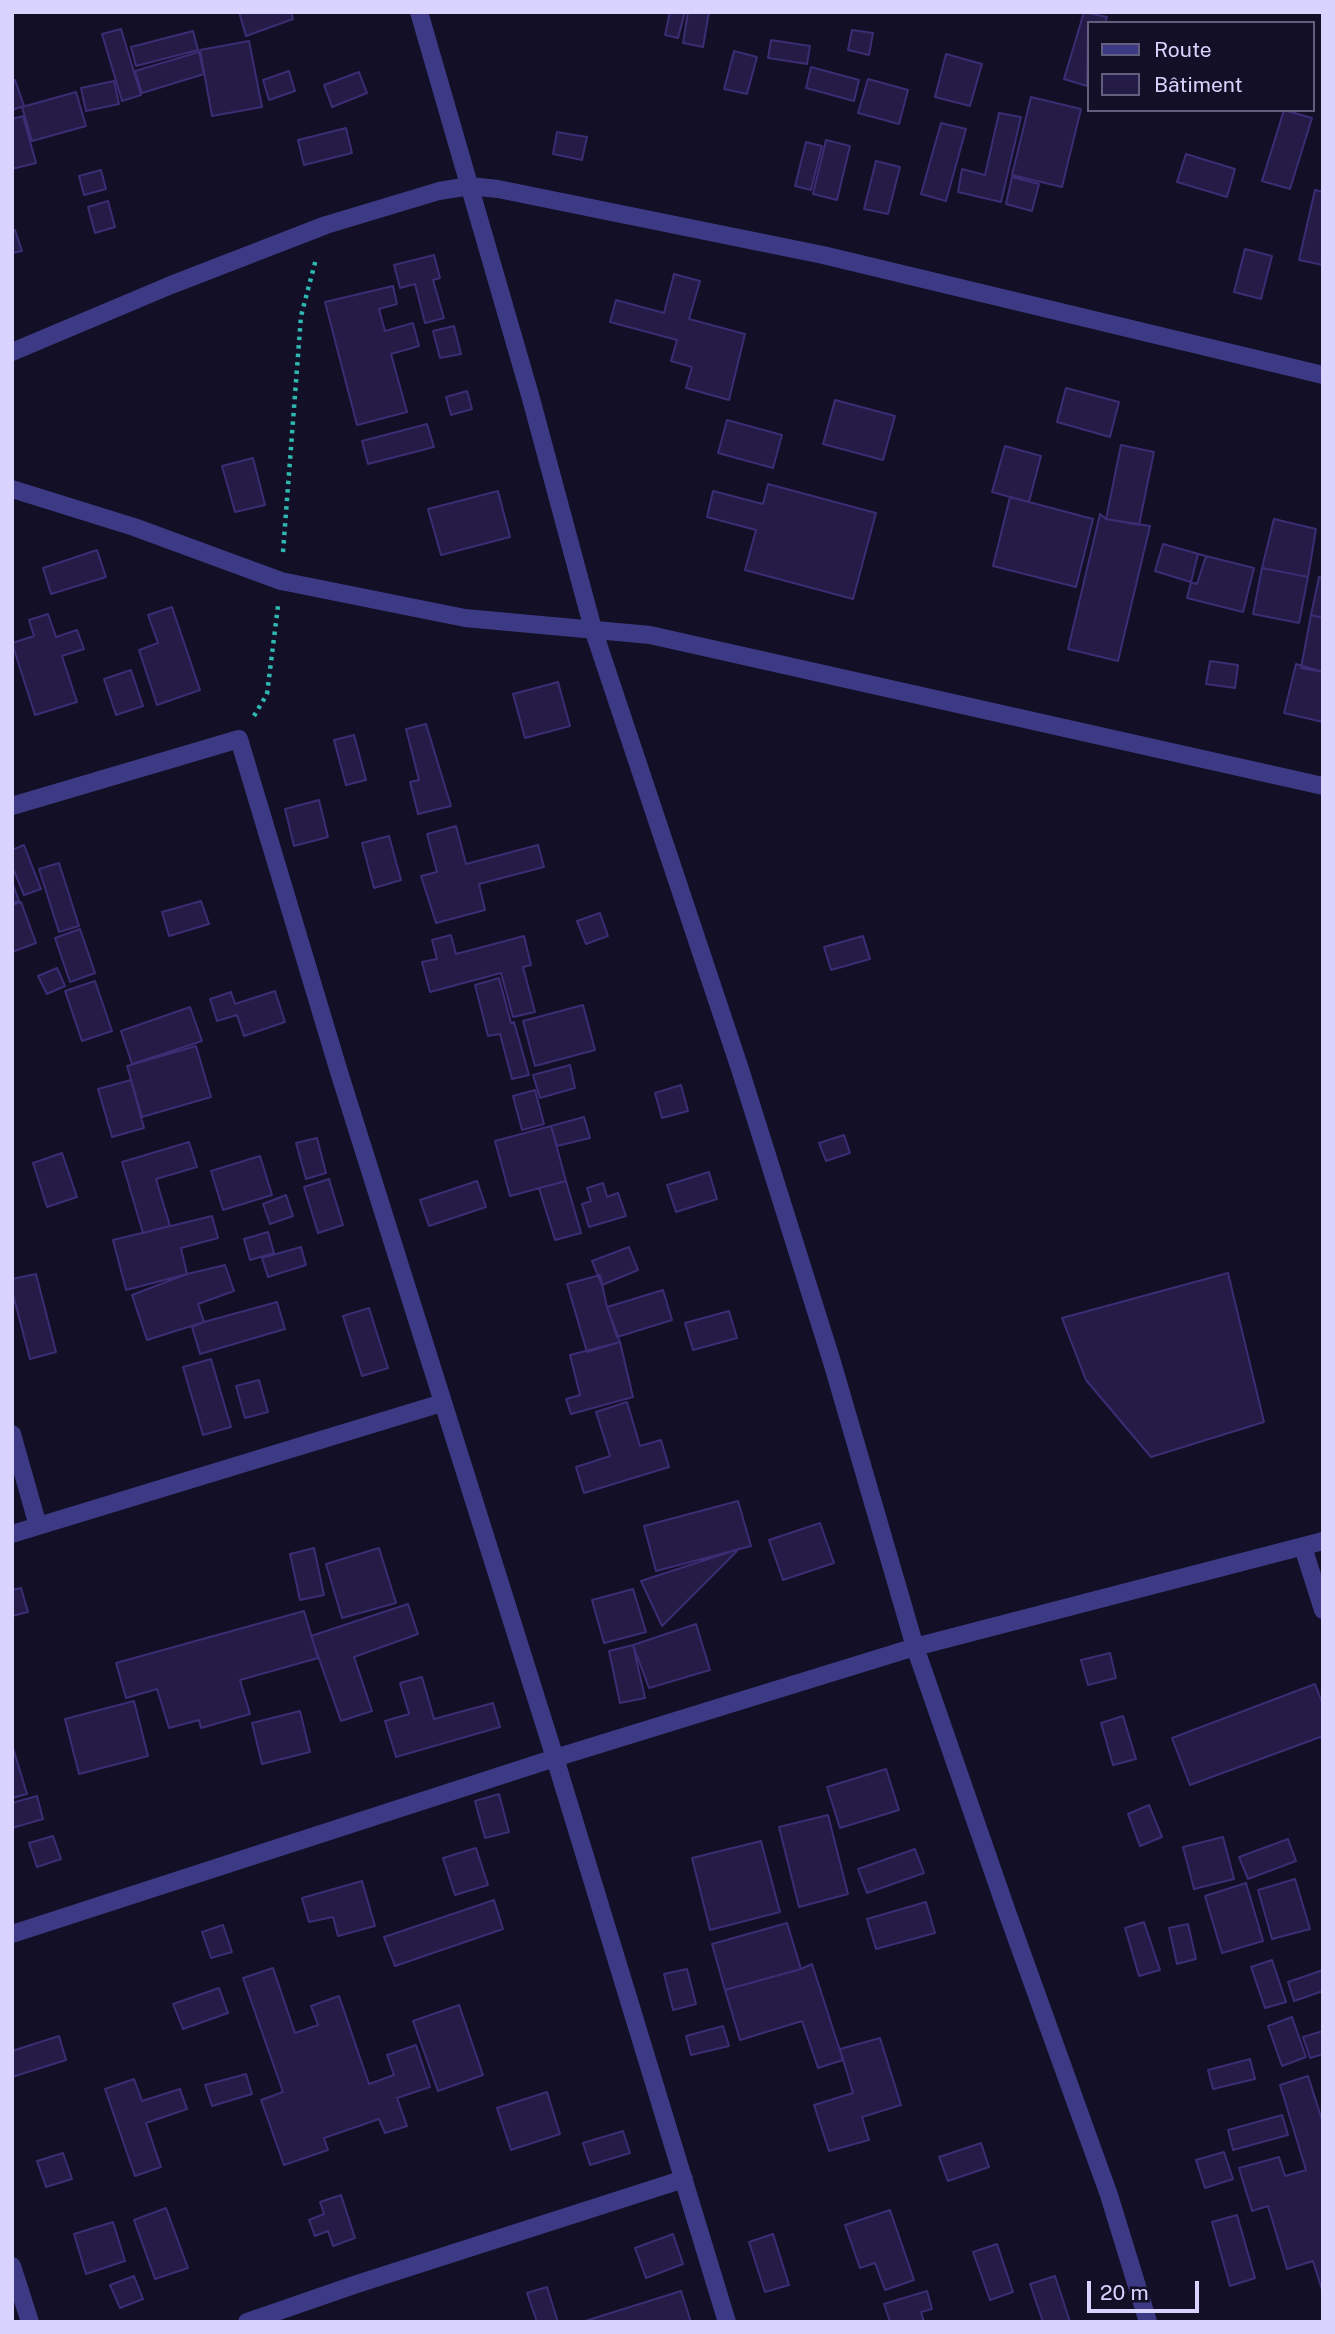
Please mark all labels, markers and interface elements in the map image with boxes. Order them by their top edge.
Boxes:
legend [1086,21,1314,112]
text: Route [1154,37,1212,62]
text: Bâtiment [1154,72,1243,97]
scale bar [1090,2268,1202,2312]
text: 20 m [1100,2280,1149,2305]

